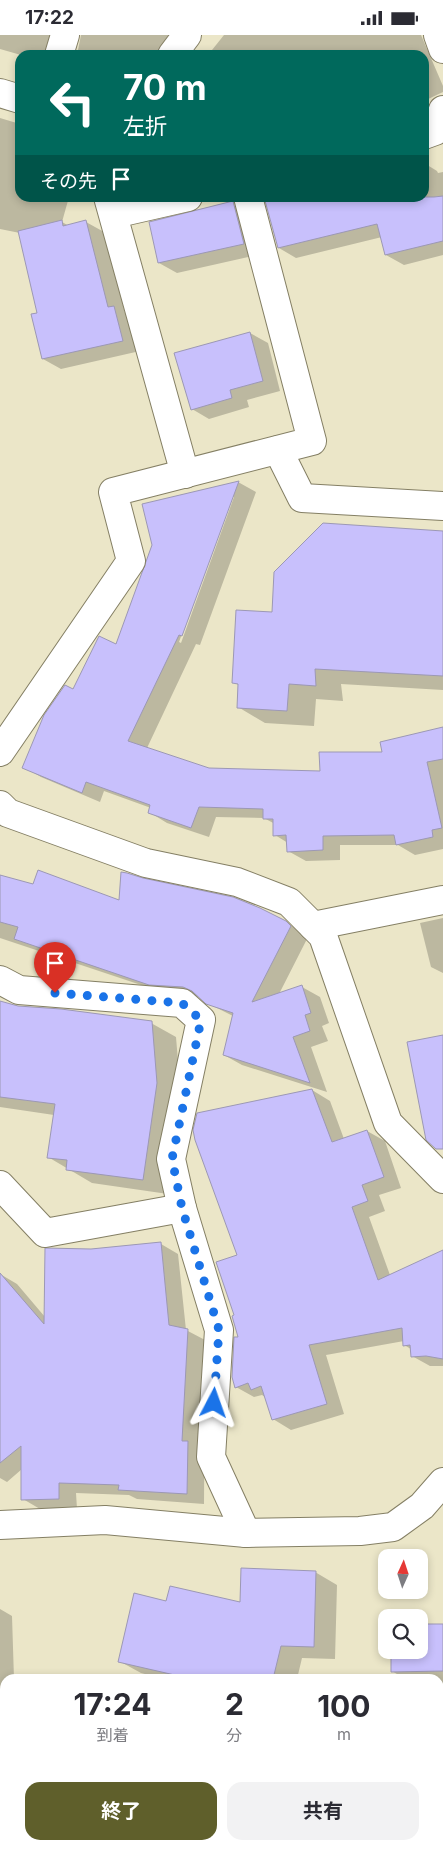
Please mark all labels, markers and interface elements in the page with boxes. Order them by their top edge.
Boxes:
text: 17:22 [25,6,74,29]
text: 70 m [123,66,207,108]
icon: left [40,70,105,135]
text: 左折 [123,113,167,139]
icon: arrive [107,165,135,193]
text: その先 [40,170,97,193]
pin [34,942,76,993]
icon: arrive [41,949,69,977]
position arrow [187,1376,239,1428]
north arrow [378,1549,428,1599]
map controls [378,1549,428,1659]
button: search [378,1609,428,1659]
text: 17:24 [73,1686,152,1722]
text: 2 [225,1686,244,1722]
text: 100 [317,1688,371,1724]
text: m [337,1724,351,1744]
text: 到着 [96,1725,128,1745]
text: 分 [226,1725,242,1745]
button: 終了 [25,1782,217,1840]
button: 共有 [227,1782,419,1840]

